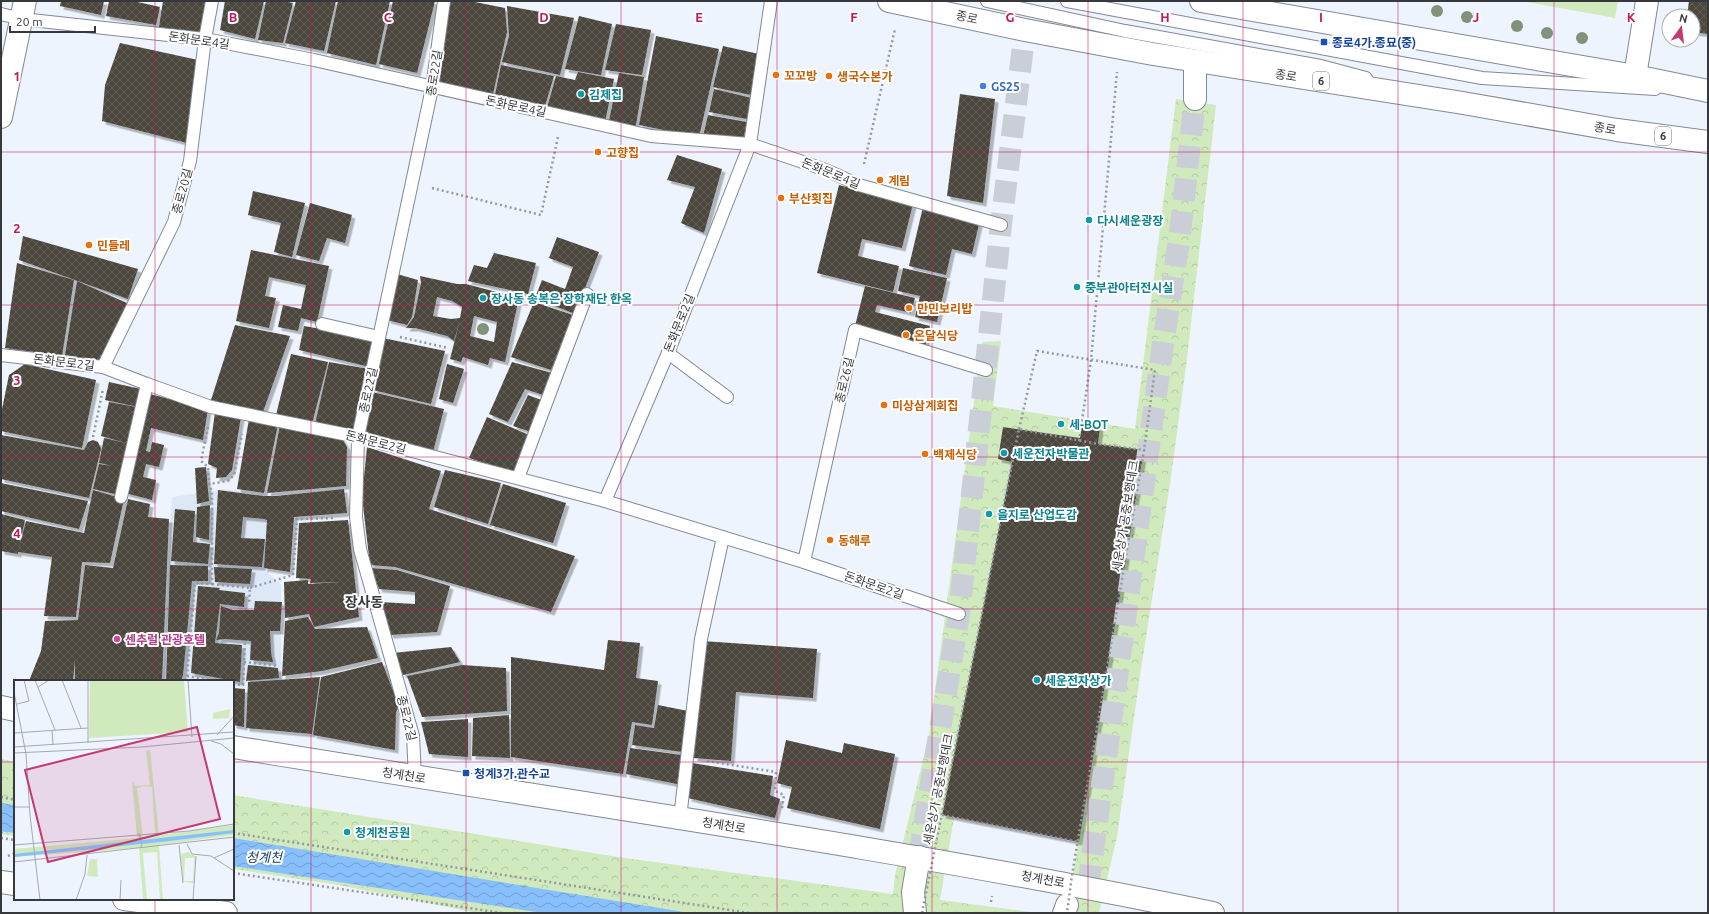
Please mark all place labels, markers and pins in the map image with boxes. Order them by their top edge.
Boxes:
place label: 종로4가.종묘(중) [1332,36,1416,50]
marker: 종로4가.종묘(중) [1319,37,1329,47]
place label: 꼬꼬방 [784,69,817,82]
marker: 꼬꼬방 [771,70,781,80]
place label: 생국수본가 [837,70,892,83]
marker: 생국수본가 [824,71,834,81]
place label: GS25 [991,80,1020,93]
marker: GS25 [978,81,988,91]
place label: 김제집 [589,88,622,101]
marker: 김제집 [576,89,586,99]
place label: 고향집 [606,146,639,159]
marker: 고향집 [593,147,603,157]
place label: 계림 [888,174,910,187]
marker: 계림 [875,175,885,185]
place label: 부산횟집 [789,192,833,205]
marker: 부산횟집 [776,193,786,203]
place label: 다시세운광장 [1097,214,1163,227]
marker: 다시세운광장 [1084,215,1094,225]
place label: 민들레 [97,239,130,252]
marker: 민들레 [84,240,94,250]
place label: 중부관아터전시실 [1085,281,1173,294]
marker: 중부관아터전시실 [1072,282,1082,292]
place label: 장사동 송복은 장학재단 한옥 [491,292,632,305]
marker: 장사동 송복은 장학재단 한옥 [478,293,488,303]
place label: 만민보리밥 [917,302,972,315]
marker: 만민보리밥 [904,303,914,313]
place label: 온달식당 [914,329,958,342]
marker: 온달식당 [901,330,911,340]
place label: 미상삼계회집 [892,399,958,412]
marker: 미상삼계회집 [879,400,889,410]
place label: 세-BOT [1069,418,1108,431]
marker: 세-BOT [1056,419,1066,429]
place label: 세운전자박물관 [1012,447,1089,460]
place label: 백제식당 [933,448,977,461]
marker: 세운전자박물관 [999,448,1009,458]
marker: 백제식당 [920,449,930,459]
place label: 을지로 산업도감 [997,508,1077,521]
marker: 을지로 산업도감 [984,509,994,519]
place label: 동해루 [838,534,871,547]
marker: 동해루 [825,535,835,545]
place label: 센추럴 관광호텔 [125,633,205,646]
marker: 센추럴 관광호텔 [112,634,122,644]
place label: 세운전자상가 [1045,674,1111,687]
marker: 세운전자상가 [1032,675,1042,685]
place label: 청계3가.관수교 [474,767,550,780]
marker: 청계3가.관수교 [461,768,471,778]
place label: 청계천공원 [355,826,410,839]
marker: 청계천공원 [342,827,352,837]

